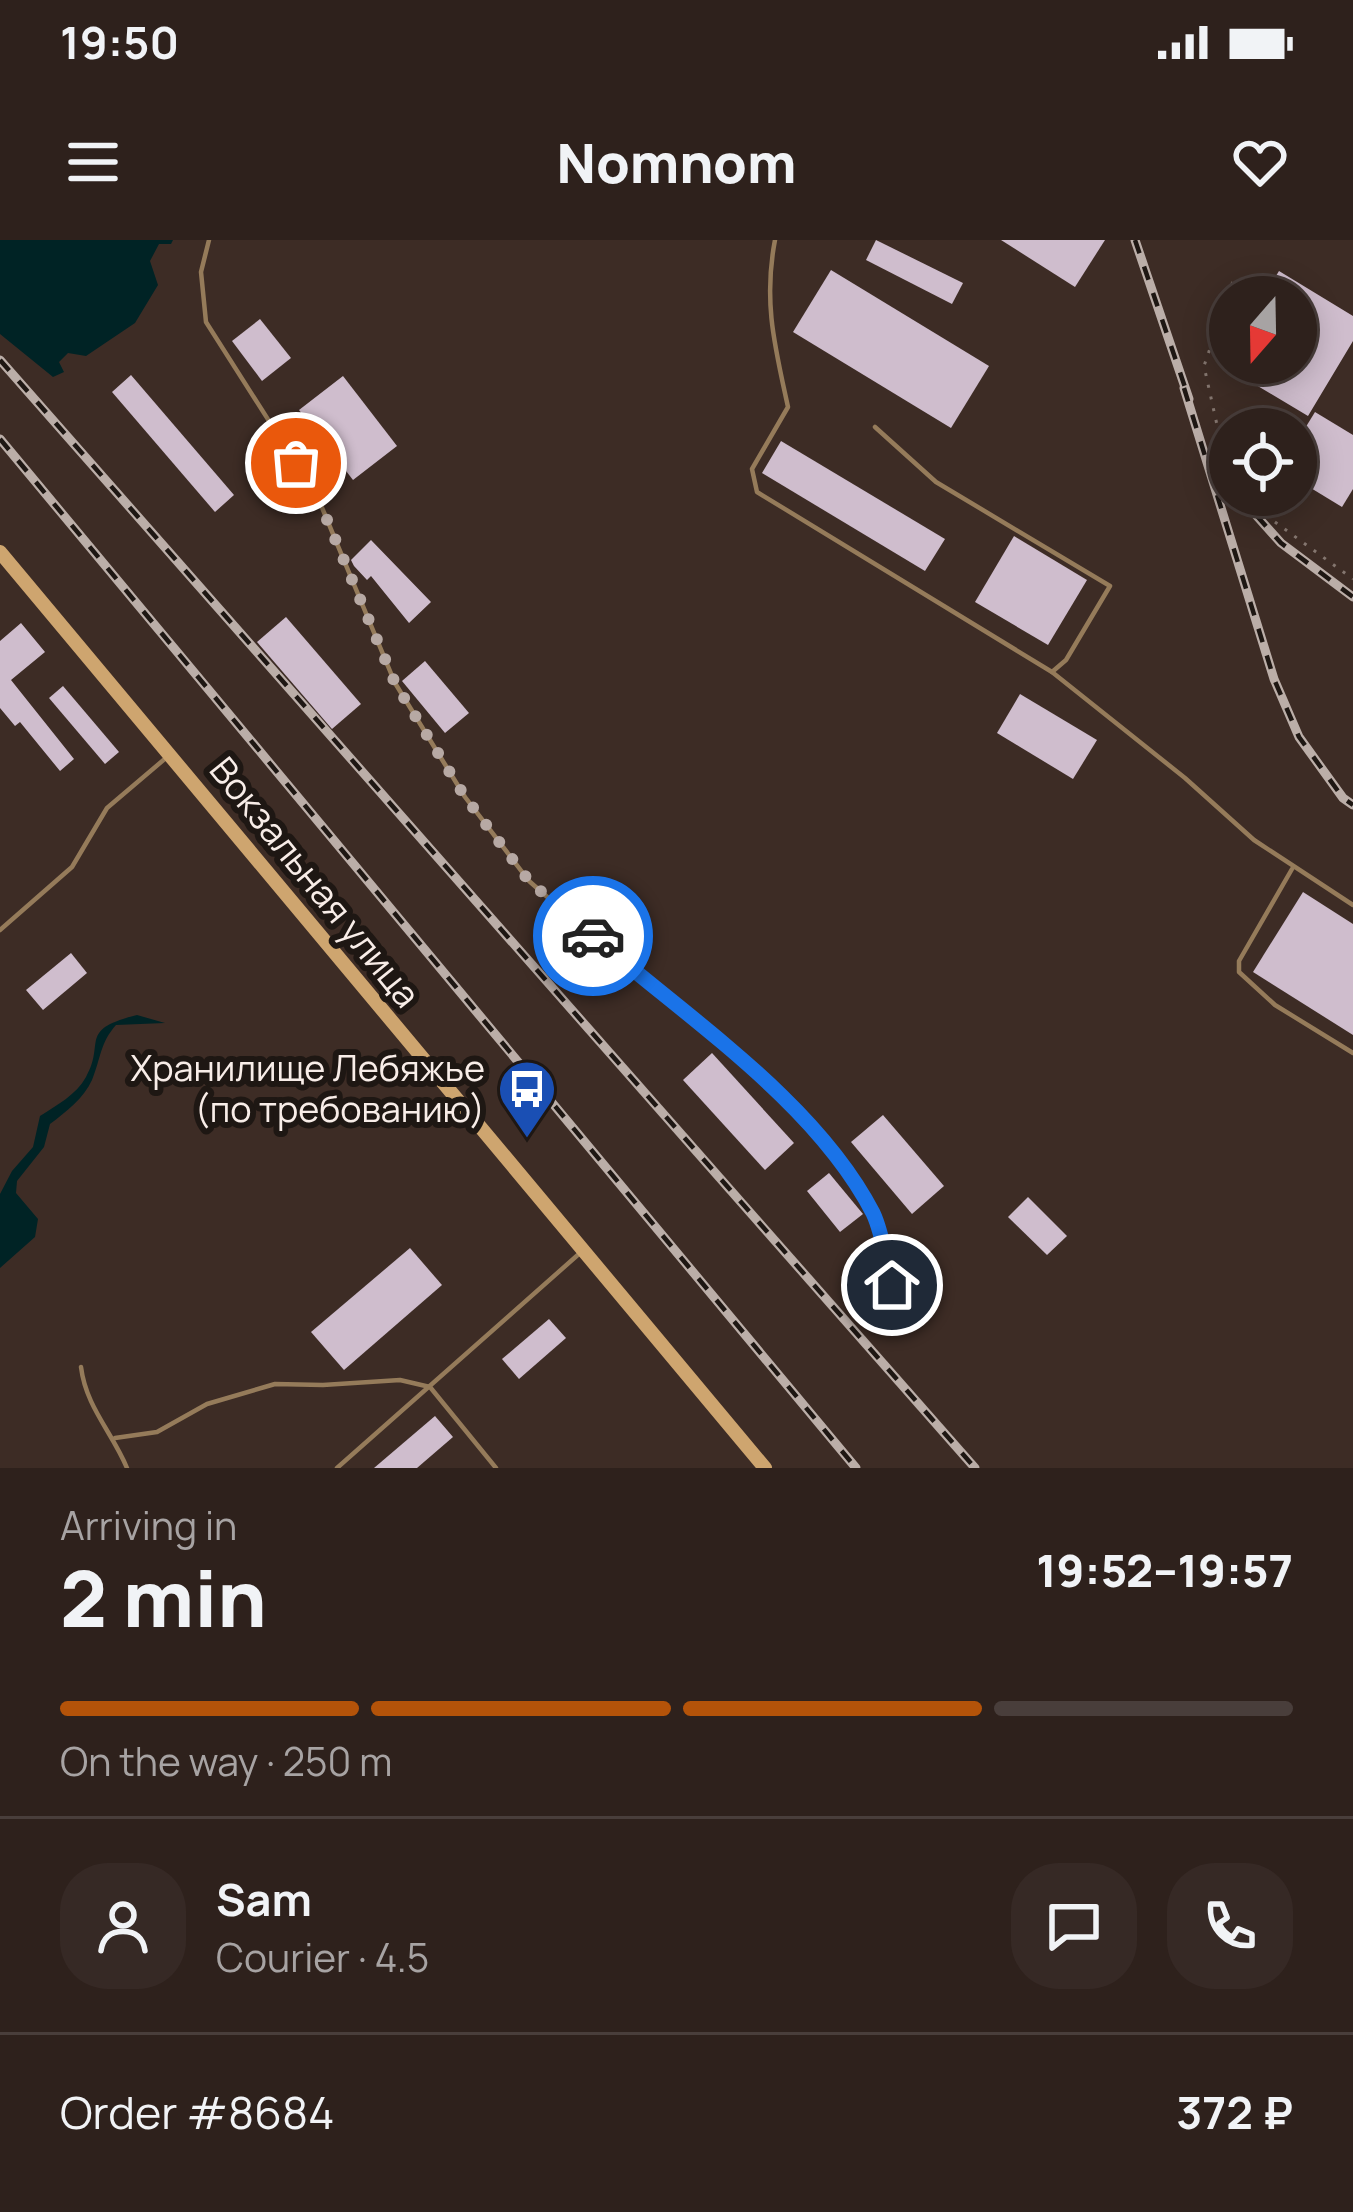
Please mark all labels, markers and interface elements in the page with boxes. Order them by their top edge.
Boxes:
text: 19:50 [60,11,179,73]
text: Nomnom [557,125,796,199]
icon: menu [60,129,126,195]
icon: heart [1227,129,1293,195]
north arrow [1209,276,1317,384]
map controls [1209,276,1317,516]
button: locate [1209,408,1317,516]
pin [245,412,347,514]
icon: bag [263,430,329,496]
street label: Вокзальная улица [199,746,432,1017]
courier [533,876,653,996]
icon: car [560,903,626,969]
place label: Хранилище Лебяжье (по требованию) [130,1043,485,1133]
bus stop icon: Хранилище Лебяжье (по требованию) [496,1058,558,1140]
pin [841,1234,943,1336]
icon: home [859,1252,925,1318]
text: Arriving in [60,1498,237,1552]
text: 19:52–19:57 [1036,1539,1293,1601]
text: 2 min [60,1544,267,1650]
text: On the way · 250 m [60,1734,392,1788]
button: person [60,1863,186,1989]
button: chat [1011,1863,1137,1989]
button: phone [1167,1863,1293,1989]
text: Sam [216,1868,312,1930]
text: Courier · 4.5 [216,1930,429,1984]
text: Order #8684 [60,2081,335,2143]
text: 372 ₽ [1176,2081,1293,2143]

